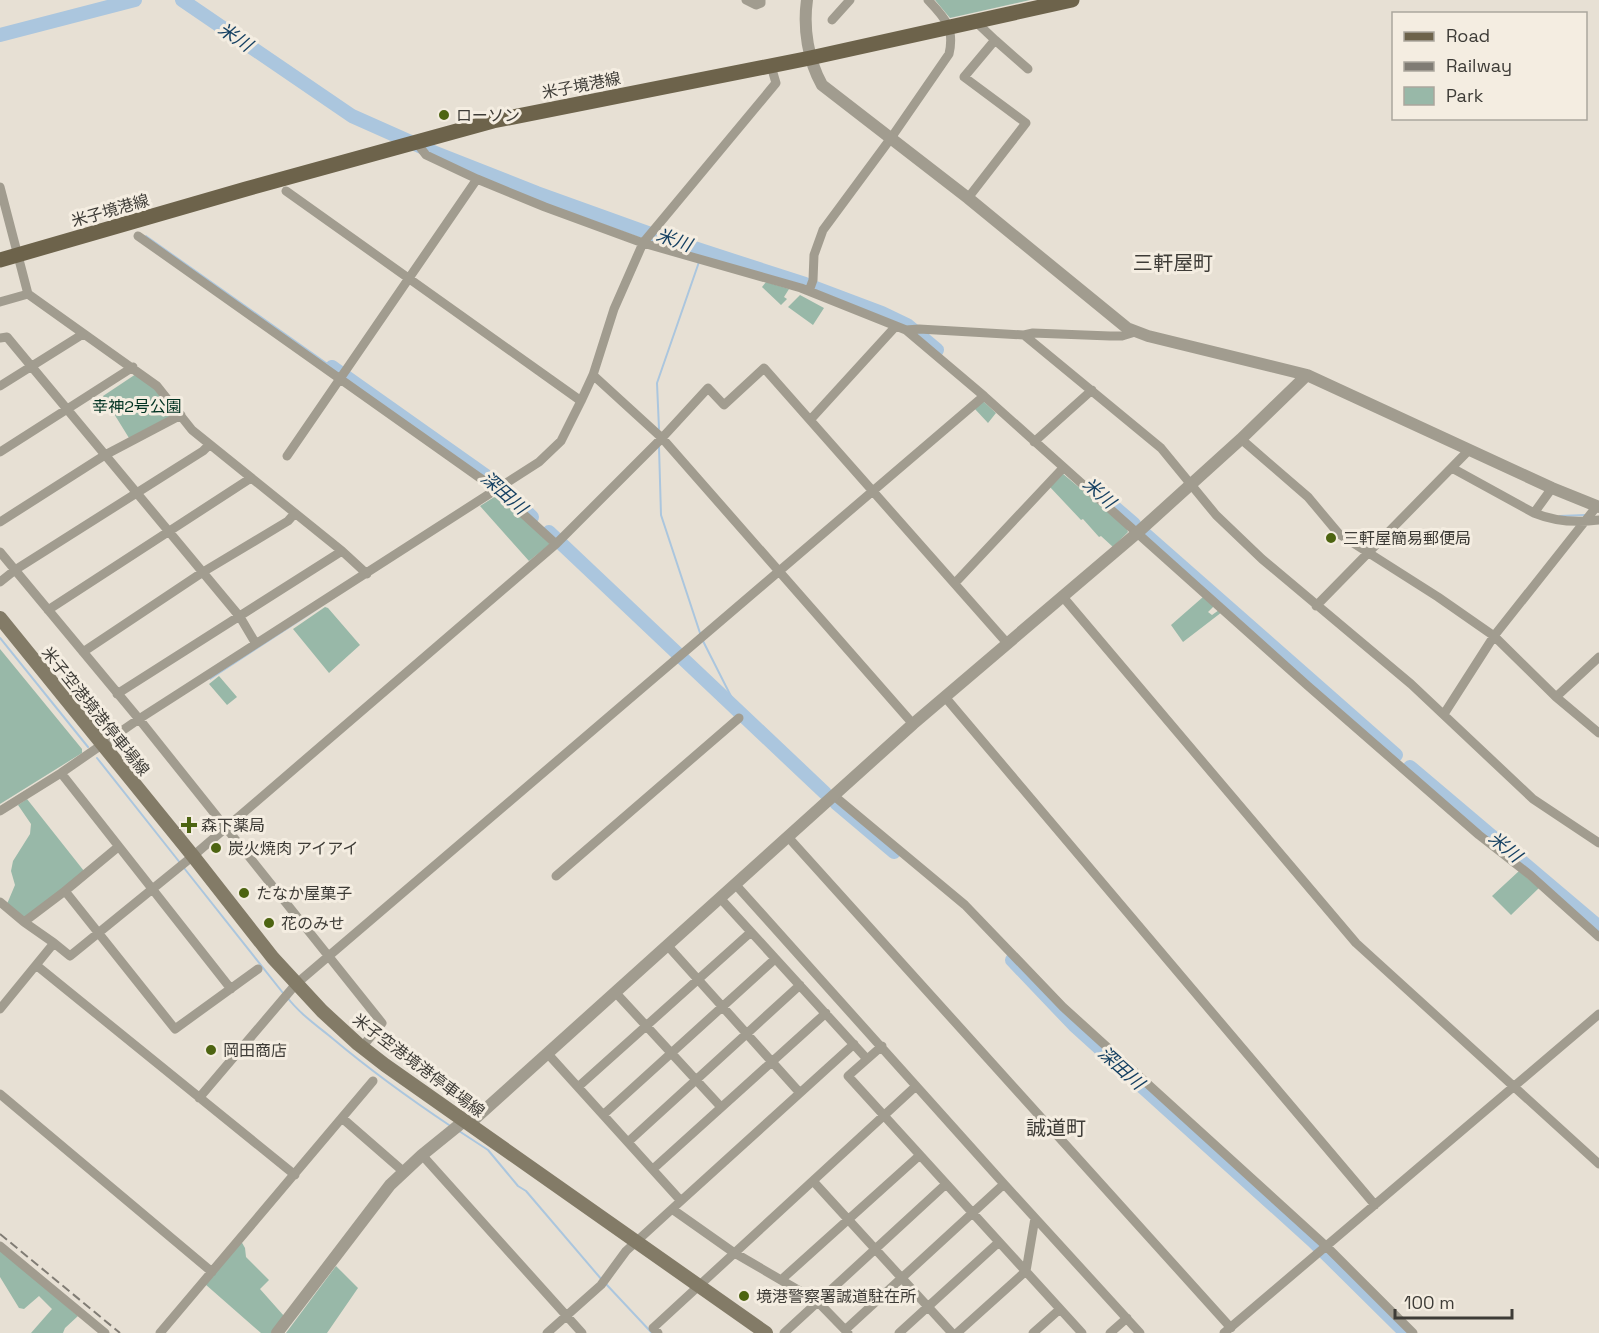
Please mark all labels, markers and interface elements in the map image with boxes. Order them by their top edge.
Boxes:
legend [1392,12,1587,120]
water label: 米川 [214,17,258,57]
text: Road [1446,24,1490,47]
text: Railway [1446,54,1512,77]
street label: 米子境港線 [540,68,622,103]
text: Park [1446,84,1484,107]
place label: ローソン [456,105,520,126]
marker: ローソン [437,108,451,122]
street label: 米子境港線 [69,189,151,232]
water label: 米川 [653,223,697,257]
district label: 三軒屋町 [1133,250,1213,276]
park label: 幸神2号公園 [92,396,182,417]
water label: 深田川 [476,466,534,520]
water label: 米川 [1078,472,1122,514]
place label: 三軒屋簡易郵便局 [1343,528,1471,549]
marker: 三軒屋簡易郵便局 [1324,531,1338,545]
street label: 米子空港境港停車場線 [37,643,154,780]
place label: 森下薬局 [201,815,265,836]
marker: 森下薬局 [182,818,196,832]
water label: 米川 [1484,826,1528,868]
place label: 炭火焼肉 アイアイ [228,838,359,859]
marker: 炭火焼肉 アイアイ [209,841,223,855]
place label: たなか屋菓子 [256,883,352,904]
marker: たなか屋菓子 [237,886,251,900]
place label: 花のみせ [281,913,345,934]
marker: 花のみせ [262,916,276,930]
street label: 米子空港境港停車場線 [348,1009,489,1122]
place label: 岡田商店 [223,1040,287,1061]
water label: 深田川 [1094,1041,1151,1096]
marker: 岡田商店 [204,1043,218,1057]
district label: 誠道町 [1026,1115,1086,1141]
scale bar [1395,1282,1512,1320]
place label: 境港警察署誠道駐在所 [756,1286,916,1307]
marker: 境港警察署誠道駐在所 [737,1289,751,1303]
text: 100 m [1404,1291,1455,1314]

